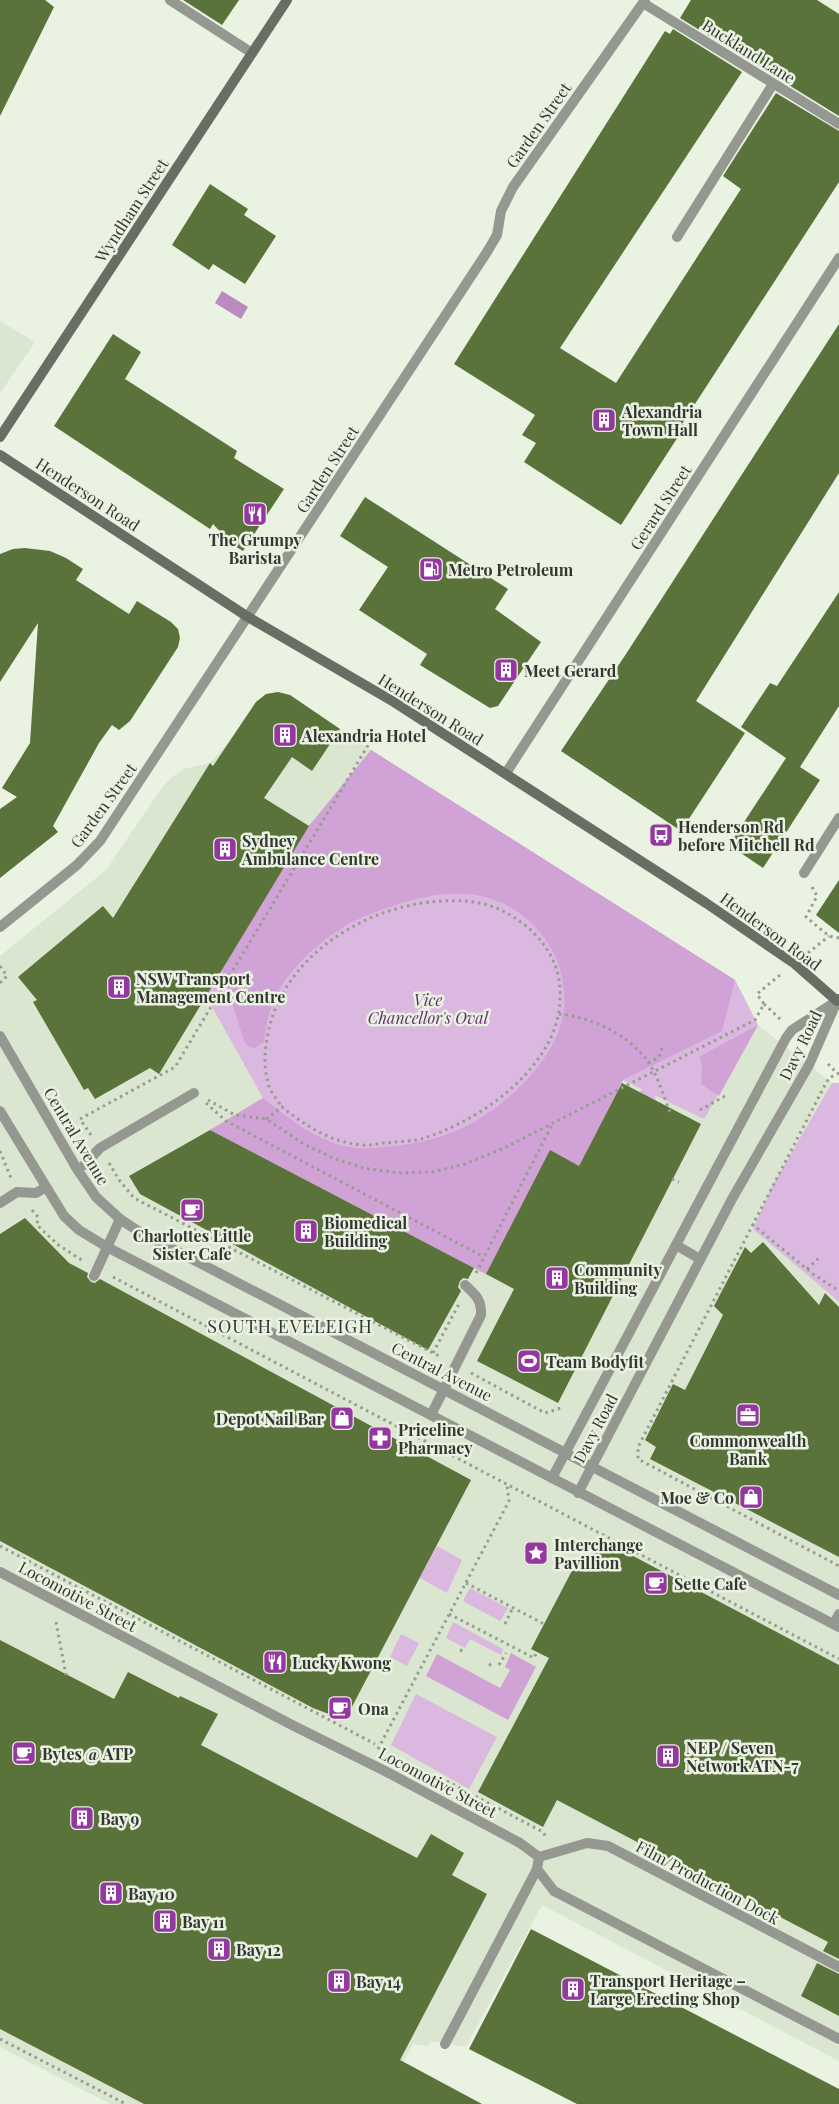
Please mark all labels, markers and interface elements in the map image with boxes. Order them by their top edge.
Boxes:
street label: Buckland Lane [699,14,799,88]
street label: Garden Street [501,78,575,172]
street label: Wyndham Street [89,154,173,267]
place label: Alexandria Town Hall [621,401,703,440]
building icon: Alexandria Town Hall [591,407,617,433]
street label: Garden Street [291,421,363,517]
street label: Henderson Road [32,453,144,535]
street label: Gerard Street [625,460,696,554]
restaurant icon: The Grumpy Barista [242,501,268,527]
place label: The Grumpy Barista [208,529,302,568]
fuel station icon: Metro Petroleum [418,556,444,582]
place label: Metro Petroleum [448,559,574,580]
building icon: Meet Gerard [493,657,519,683]
place label: Meet Gerard [524,660,617,681]
street label: Henderson Road [375,668,487,750]
building icon: Alexandria Hotel [272,722,298,748]
place label: Alexandria Hotel [301,725,426,746]
street label: Garden Street [65,758,141,852]
place label: Henderson Rd before Mitchell Rd [678,816,815,855]
bus stop icon: Henderson Rd before Mitchell Rd [648,822,674,848]
place label: Sydney Ambulance Centre [241,830,379,869]
building icon: Sydney Ambulance Centre [212,836,238,862]
street label: Henderson Road [716,887,826,975]
place label: NSW Transport Management Centre [136,968,285,1007]
building icon: NSW Transport Management Centre [106,974,132,1000]
park label: Vice Chancellor's Oval [368,989,489,1028]
street label: Davy Road [774,1007,826,1083]
street label: Central Avenue [40,1083,114,1189]
cafe icon: Charlottes Little Sister Cafe [179,1197,205,1223]
place label: Biomedical Building [324,1212,407,1251]
building icon: Biomedical Building [293,1218,319,1244]
place label: Charlottes Little Sister Cafe [133,1225,251,1264]
place label: Community Building [574,1259,662,1298]
building icon: Community Building [544,1265,570,1291]
district label: SOUTH EVELEIGH [207,1314,373,1338]
street label: Central Avenue [388,1337,496,1405]
sports icon: Team Bodyfit [516,1348,542,1374]
place label: Team Bodyfit [546,1351,645,1372]
street label: Davy Road [568,1390,622,1466]
office icon: Commonwealth Bank [735,1402,761,1428]
shop icon: Depot Nail Bar [329,1405,355,1431]
place label: Depot Nail Bar [216,1408,325,1429]
place label: Priceline Pharmacy [398,1419,473,1458]
pharmacy icon: Priceline Pharmacy [367,1425,393,1451]
place label: Commonwealth Bank [689,1430,807,1469]
shop icon: Moe & Co [738,1484,764,1510]
place label: Moe & Co [660,1487,734,1508]
place label: Interchange Pavillion [554,1534,643,1573]
place icon: Interchange Pavillion [523,1540,549,1566]
street label: Locomotive Street [15,1556,141,1636]
cafe icon: Sette Cafe [643,1570,669,1596]
place label: Sette Cafe [674,1573,747,1594]
restaurant icon: Lucky Kwong [262,1649,288,1675]
place label: Lucky Kwong [292,1652,391,1673]
cafe icon: Ona [327,1695,353,1721]
place label: Ona [358,1698,390,1719]
place label: NEP / Seven Network ATN-7 [686,1737,799,1776]
cafe icon: Bytes @ ATP [11,1740,37,1766]
street label: Locomotive Street [375,1742,501,1822]
place label: Bytes @ ATP [42,1743,133,1764]
building icon: NEP / Seven Network ATN-7 [655,1743,681,1769]
building icon: Bay 9 [69,1805,95,1831]
place label: Bay 9 [100,1808,139,1829]
street label: Film/Production Dock [633,1835,783,1929]
building icon: Bay 10 [98,1880,124,1906]
place label: Bay 10 [128,1883,175,1904]
building icon: Bay 11 [152,1908,178,1934]
place label: Bay 11 [182,1911,225,1932]
building icon: Bay 12 [206,1936,232,1962]
place label: Bay 12 [236,1939,281,1960]
building icon: Bay 14 [326,1968,352,1994]
place label: Transport Heritage – Large Erecting Shop [590,1970,746,2009]
place label: Bay 14 [356,1971,401,1992]
building icon: Transport Heritage – Large Erecting Shop [560,1976,586,2002]

